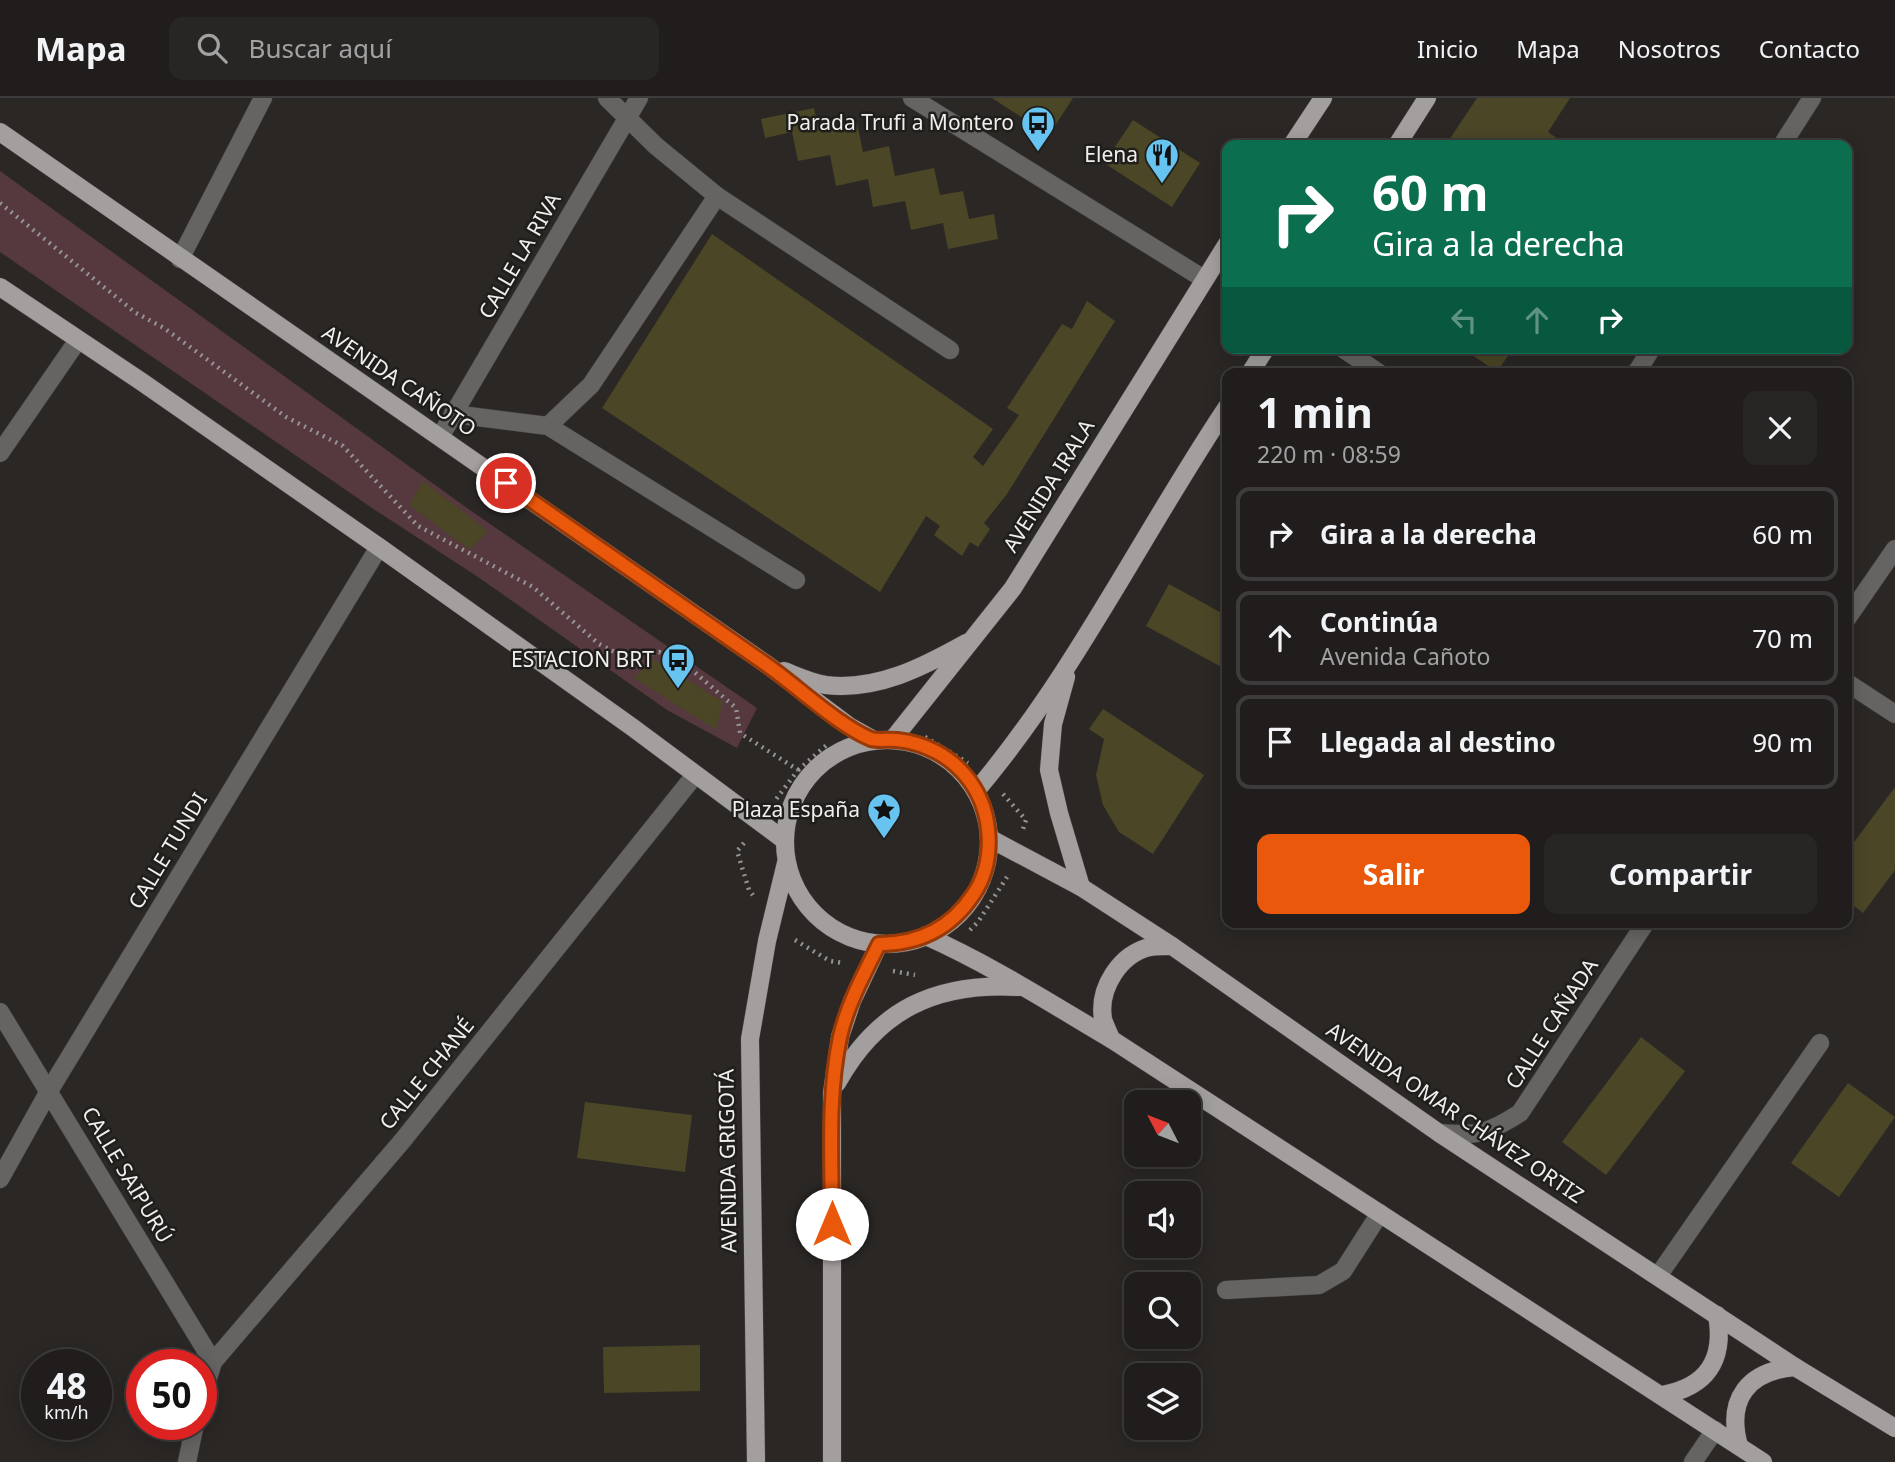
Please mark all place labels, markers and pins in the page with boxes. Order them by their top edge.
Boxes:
bus stop icon: Parada Trufi a Montero [1019,104,1057,153]
place label: Parada Trufi a Montero [787,108,1014,136]
restaurant icon: Elena [1143,136,1181,185]
place label: Elena [1084,140,1138,168]
pin [476,453,536,513]
bus stop icon: ESTACION BRT [659,641,697,690]
place label: ESTACION BRT [511,645,654,673]
place icon: Plaza España [865,791,903,840]
place label: Plaza España [732,795,860,823]

